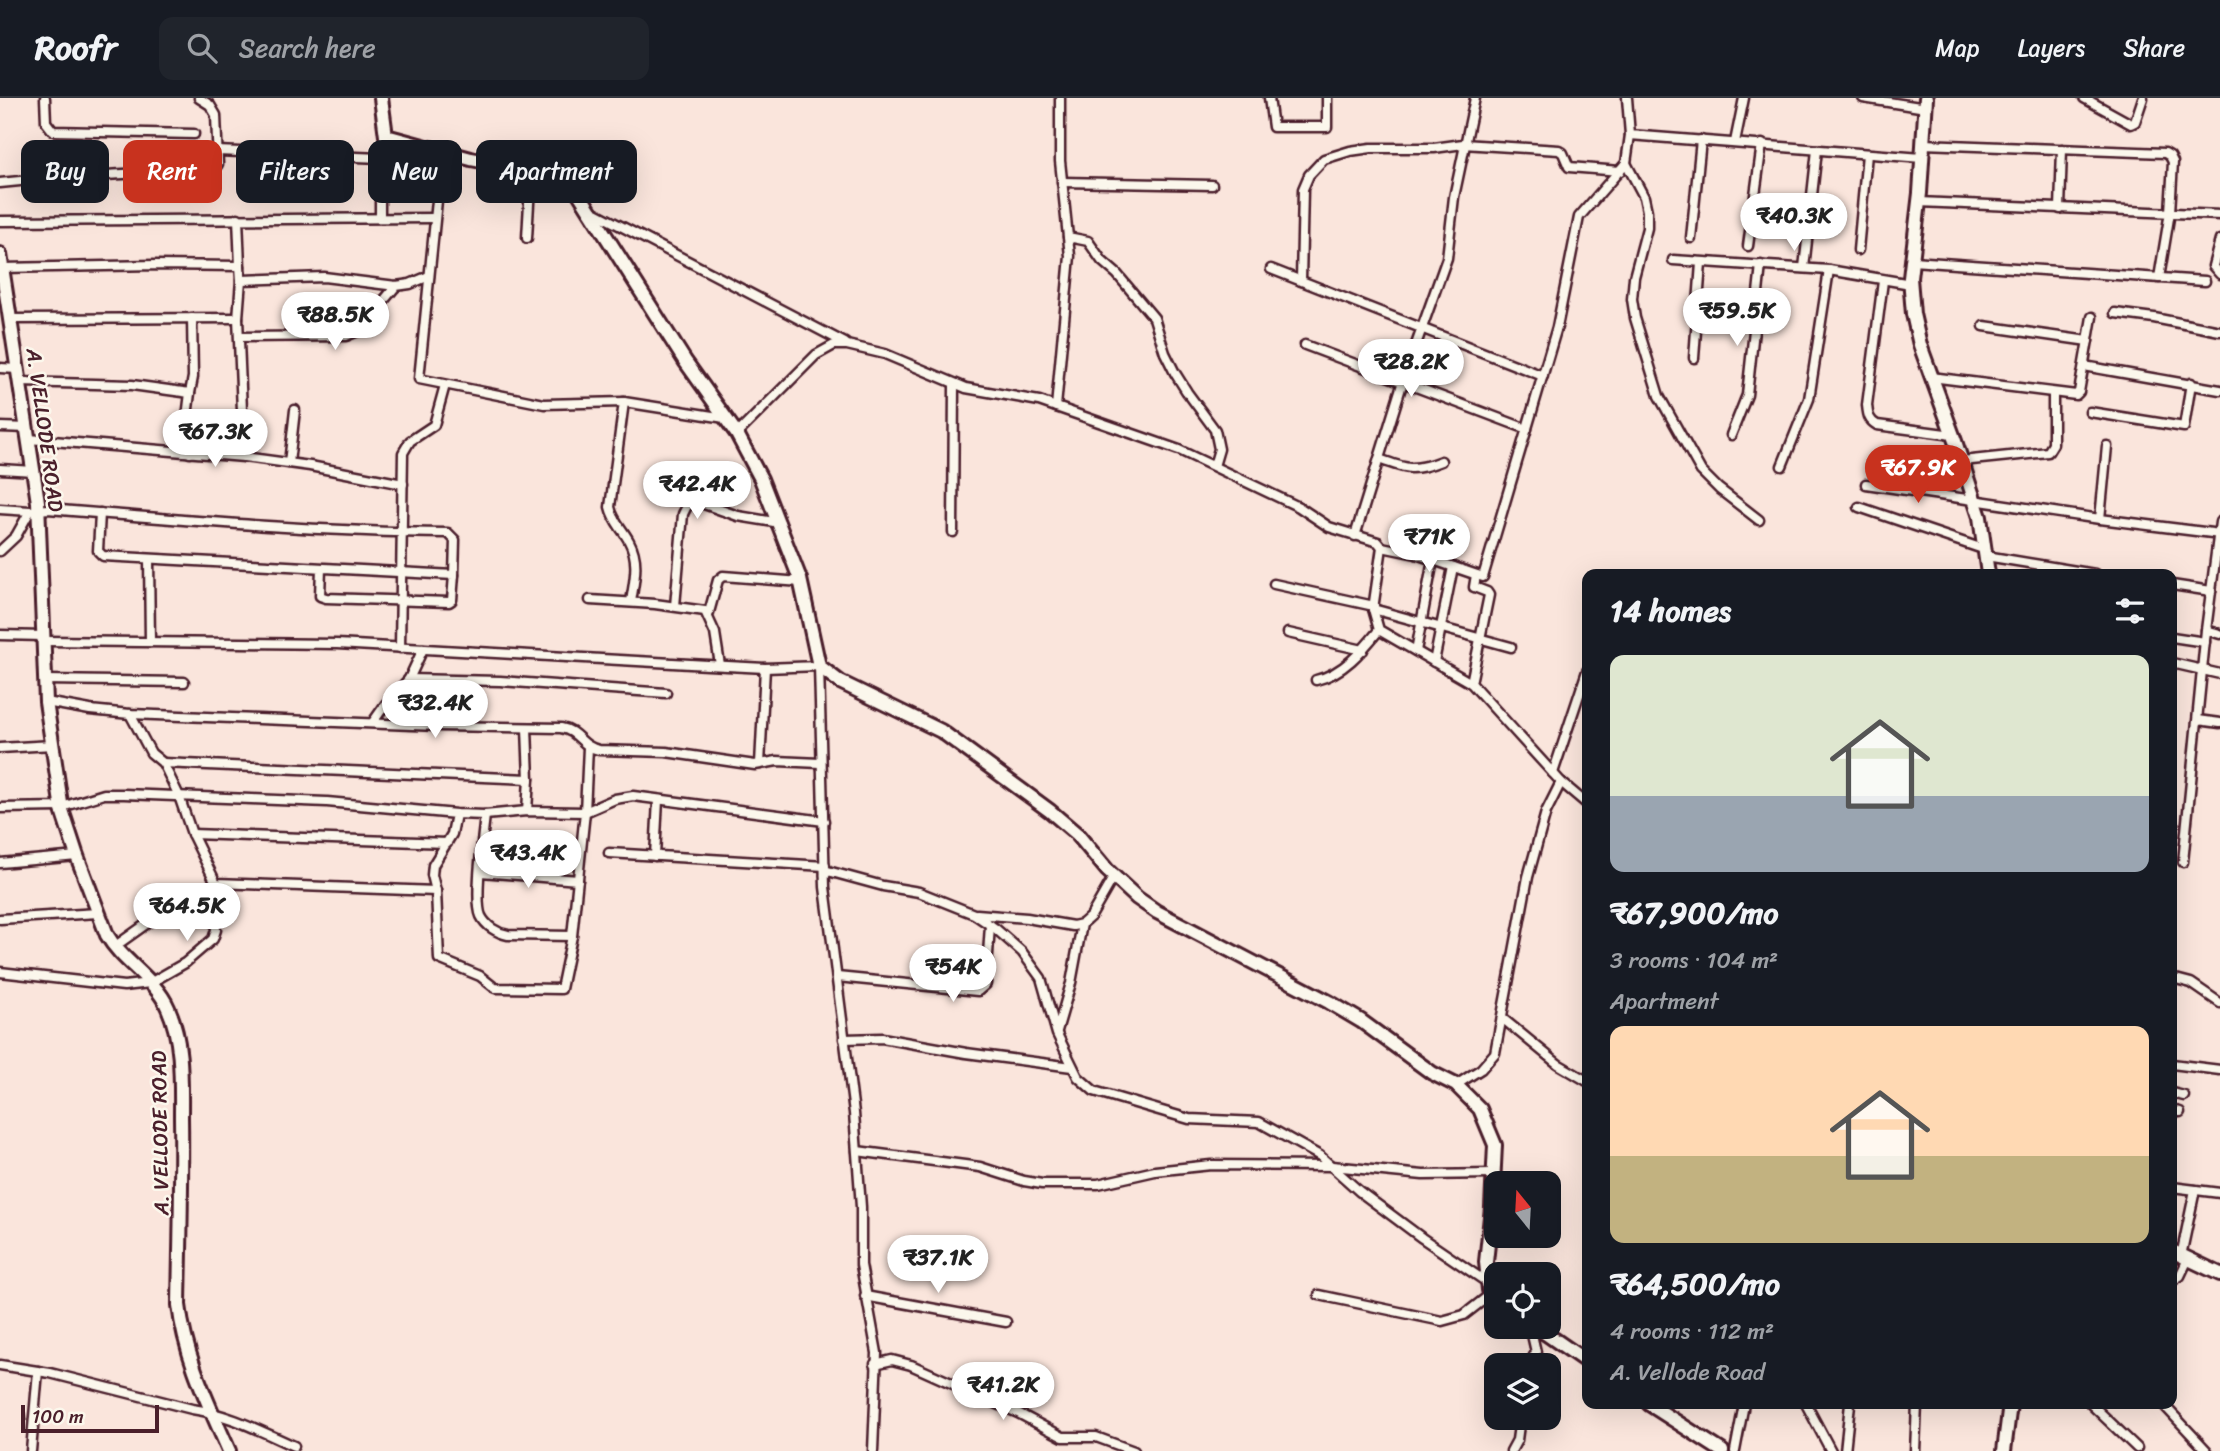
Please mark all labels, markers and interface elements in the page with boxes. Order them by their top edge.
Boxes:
search box [159,17,649,80]
text: Roofr [35,19,117,77]
text: Search here [239,25,376,71]
text: Map [1935,27,1980,69]
text: Layers [2018,27,2085,69]
text: Share [2123,27,2185,69]
icon: search [183,29,221,67]
chip: Buy [21,140,109,203]
chip: Rent [123,140,222,203]
chip: Filters [236,140,354,203]
chip: New [368,140,462,203]
chip: Apartment [476,140,637,203]
pin: ₹40.3K [1737,194,1851,253]
text: ₹40.3K [1756,195,1832,236]
pin: ₹59.5K [1680,288,1794,348]
text: ₹59.5K [1699,290,1775,331]
pin: ₹88.5K [278,292,392,352]
text: ₹88.5K [297,294,373,335]
pin: ₹28.2K [1354,340,1468,399]
text: ₹28.2K [1374,341,1448,382]
street label: A. VELLODE ROAD [15,345,75,515]
pin: ₹67.3K [158,410,272,469]
text: ₹67.3K [179,411,251,452]
pin: ₹67.9K [1861,446,1975,505]
text: ₹67.9K [1881,447,1955,488]
pin: ₹42.4K [640,462,754,521]
text: ₹42.4K [659,463,735,504]
pin: ₹71K [1388,514,1470,574]
text: ₹71K [1404,516,1454,557]
text: 14 homes [1610,584,1731,638]
icon: filters [2111,592,2149,630]
pin: ₹32.4K [378,680,492,740]
text: ₹32.4K [398,682,472,723]
icon: home [1817,701,1943,827]
pin: ₹43.4K [471,830,585,890]
text: ₹43.4K [490,832,566,873]
pin: ₹64.5K [130,884,244,943]
text: ₹64.5K [149,885,225,926]
text: ₹67,900/mo [1610,886,1779,940]
text: 3 rooms · 104 m² [1610,940,1778,981]
pin: ₹54K [912,944,994,1004]
text: ₹54K [925,946,981,987]
text: Apartment [1610,981,1719,1022]
street label: A. VELLODE ROAD [140,1050,180,1217]
icon: home [1817,1072,1943,1198]
north arrow [1484,1171,1561,1248]
map controls [1484,1171,1561,1430]
pin: ₹37.1K [881,1236,995,1295]
text: ₹37.1K [903,1237,973,1278]
text: ₹64,500/mo [1610,1257,1780,1311]
button: locate [1484,1262,1561,1339]
text: 4 rooms · 112 m² [1610,1311,1774,1352]
text: A. Vellode Road [1610,1352,1765,1393]
button: layers [1484,1353,1561,1430]
pin: ₹41.2K [946,1362,1060,1422]
text: ₹41.2K [967,1364,1039,1405]
text: 100 m [32,1400,84,1433]
scale bar [21,1402,159,1434]

